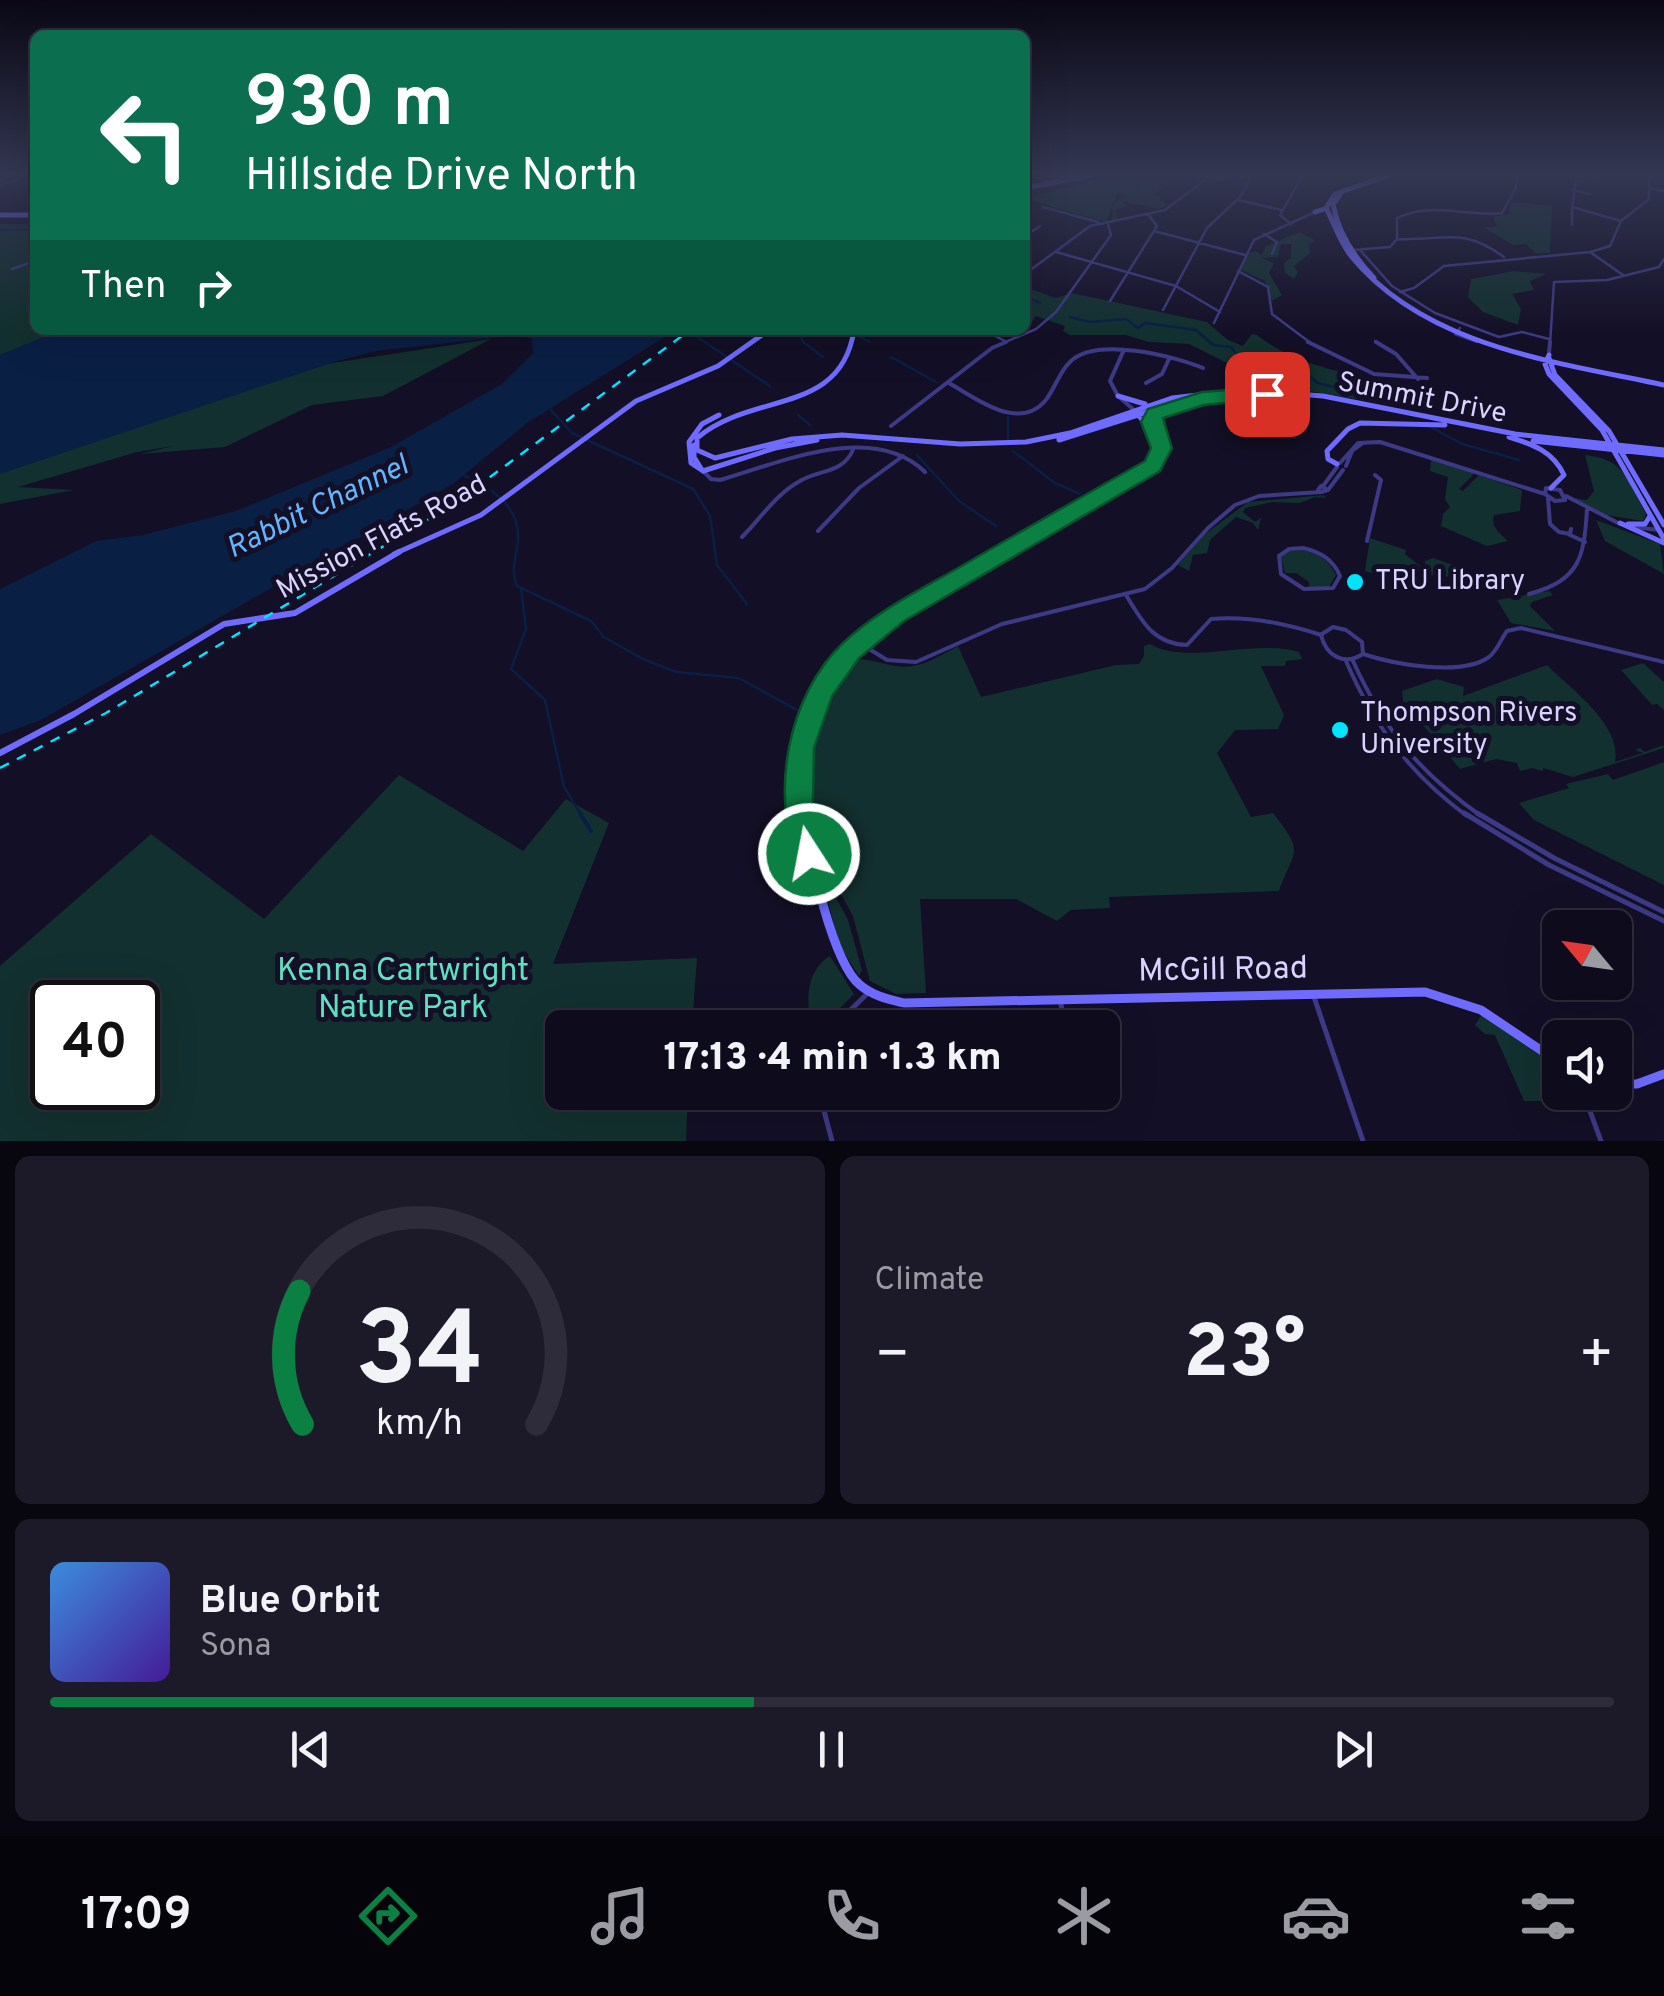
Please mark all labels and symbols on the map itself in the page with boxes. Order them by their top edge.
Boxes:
pin [1225,352,1310,437]
street label: Summit Drive [1335,365,1509,433]
water label: Rabbit Channel [221,447,416,568]
street label: Mission Flats Road [271,467,493,609]
place label: TRU Library [1375,564,1525,600]
marker: TRU Library [1344,571,1366,593]
place label: Thompson Rivers University [1360,696,1577,764]
marker: Thompson Rivers University [1329,719,1351,741]
position arrow [757,802,861,906]
north arrow [1542,910,1632,1000]
street label: McGill Road [1138,950,1308,992]
park label: Kenna Cartwright Nature Park [277,952,529,1029]
speed limit sign: 40 [30,980,160,1110]

